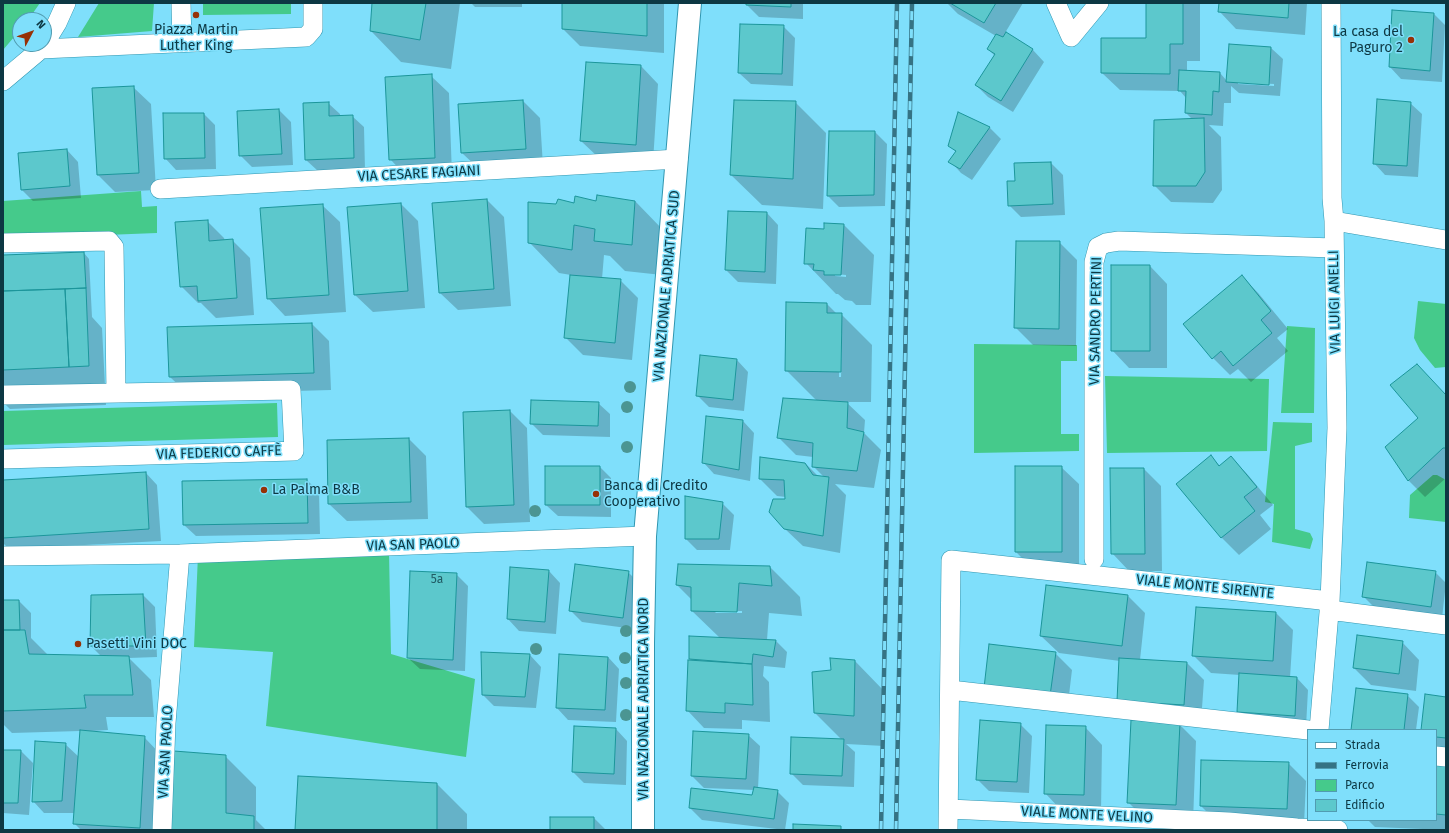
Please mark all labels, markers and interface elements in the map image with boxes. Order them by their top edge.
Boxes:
marker: Piazza Martin Luther King [191,10,201,20]
north arrow [12,12,52,52]
text: N [33,17,48,31]
place label: Piazza Martin Luther King [154,22,238,54]
place label: La casa del Paguro 2 [1333,24,1403,56]
marker: La casa del Paguro 2 [1406,35,1416,45]
street label: VIA CESARE FAGIANI [357,162,481,186]
street label: VIA NAZIONALE ADRIATICA SUD [650,190,684,382]
street label: VIA LUIGI ANELLI [1326,250,1344,354]
street label: VIA SANDRO PERTINI [1086,257,1106,385]
street label: VIA FEDERICO CAFFÈ [156,442,282,464]
place label: Banca di Credito Cooperativo [604,478,708,510]
place label: La Palma B&B [272,482,360,498]
marker: La Palma B&B [259,485,269,495]
marker: Banca di Credito Cooperativo [591,489,601,499]
street label: VIA SAN PAOLO [366,535,460,555]
street label: VIALE MONTE SIRENTE [1135,571,1275,603]
house number: 5a [431,573,443,587]
street label: VIA NAZIONALE ADRIATICA NORD [636,598,652,800]
place label: Pasetti Vini DOC [86,636,187,652]
marker: Pasetti Vini DOC [73,639,83,649]
street label: VIA SAN PAOLO [155,705,177,799]
legend [1307,729,1437,821]
text: Strada [1345,738,1380,752]
text: Ferrovia [1345,758,1389,772]
text: Parco [1345,778,1375,792]
text: Edificio [1345,798,1385,812]
street label: VIALE MONTE VELINO [1021,803,1153,827]

